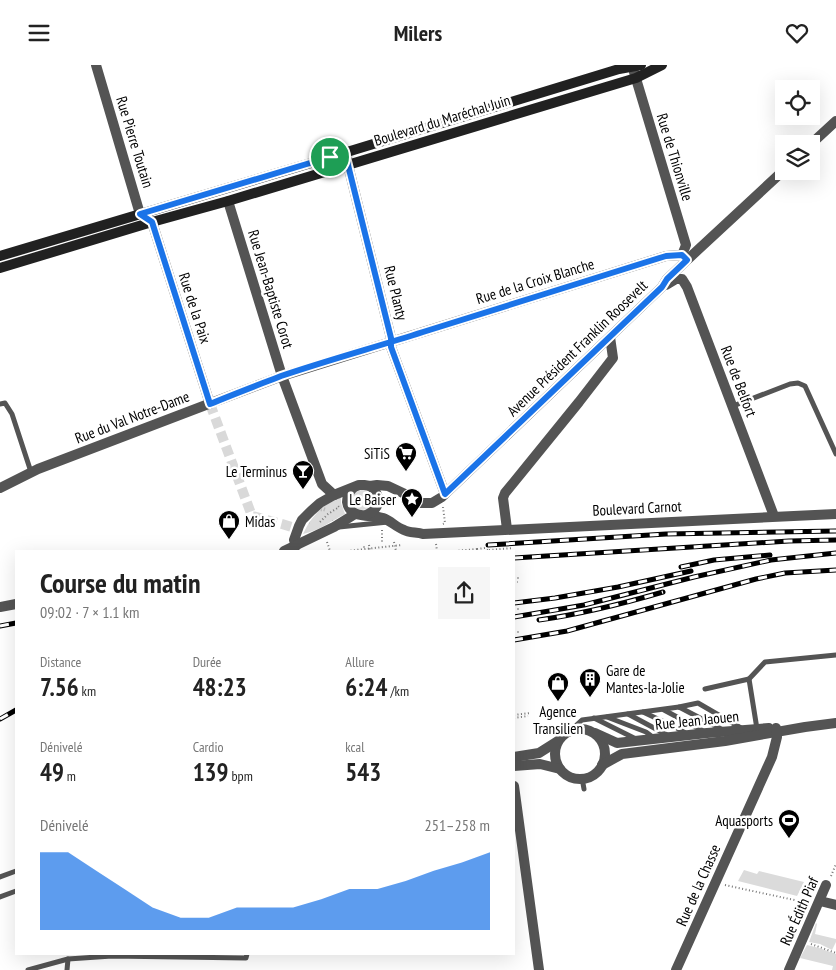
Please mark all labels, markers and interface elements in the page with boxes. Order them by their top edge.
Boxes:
icon: menu [25,19,53,47]
text: Milers [394,19,442,47]
icon: heart [783,19,811,47]
map controls [775,80,820,180]
button: locate [775,80,820,125]
street label: Boulevard du Maréchal Juin [372,90,512,150]
street label: Rue Pierre Toutain [112,94,158,190]
street label: Rue de Thionville [653,111,697,203]
button: layers [775,135,820,180]
pin [309,136,351,178]
icon: arrive [316,143,344,171]
street label: Rue Jean-Baptiste Corot [244,227,298,351]
street label: Rue de la Croix Blanche [474,254,596,308]
street label: Rue Planty [380,264,412,323]
street label: Rue de la Paix [175,270,215,346]
street label: Avenue Président Franklin Roosevelt [503,276,651,420]
street label: Rue de Belfort [717,343,761,419]
street label: Rue du Val Notre-Dame [72,386,192,448]
supermarket icon: SiTiS [394,441,418,472]
place label: SiTiS [364,444,390,463]
bar icon: Le Terminus [291,459,315,490]
place label: Le Terminus [226,462,287,481]
place icon: Le Baiser [400,487,424,518]
place label: Le Baiser [349,490,397,509]
street label: Boulevard Carnot [592,496,682,520]
shop icon: Midas [217,509,241,540]
place label: Midas [245,512,275,531]
text: Course du matin [40,564,201,601]
button: share [438,567,490,619]
text: 09:02 · 7 × 1.1 km [40,602,140,622]
text: Distance [40,653,81,671]
text: Durée [193,653,221,671]
text: Allure [345,653,374,671]
place label: Gare de Mantes-la-Jolie [606,661,685,697]
building icon: Gare de Mantes-la-Jolie [578,667,602,698]
text: 7.56 [40,671,79,703]
text: 48:23 [193,671,247,703]
text: 6:24 [345,671,387,703]
shop icon: Agence Transilien [546,671,570,702]
text: km [79,682,96,700]
text: /km [387,682,409,700]
place label: Agence Transilien [533,702,583,738]
street label: Rue Jean Jaouen [654,706,740,734]
text: Dénivelé [40,738,83,756]
text: Cardio [193,738,223,756]
text: kcal [345,738,364,756]
text: 49 [40,756,64,788]
text: 139 [193,756,229,788]
text: 543 [345,756,381,788]
text: m [64,767,76,785]
text: bpm [229,767,253,785]
sports icon: Aquasports [777,808,801,839]
place label: Aquasports [715,811,773,830]
text: Dénivelé [40,815,89,835]
text: 251–258 m [425,815,490,835]
street label: Rue de la Chasse [672,841,724,929]
street label: Rue Édith Piaf [775,873,823,948]

